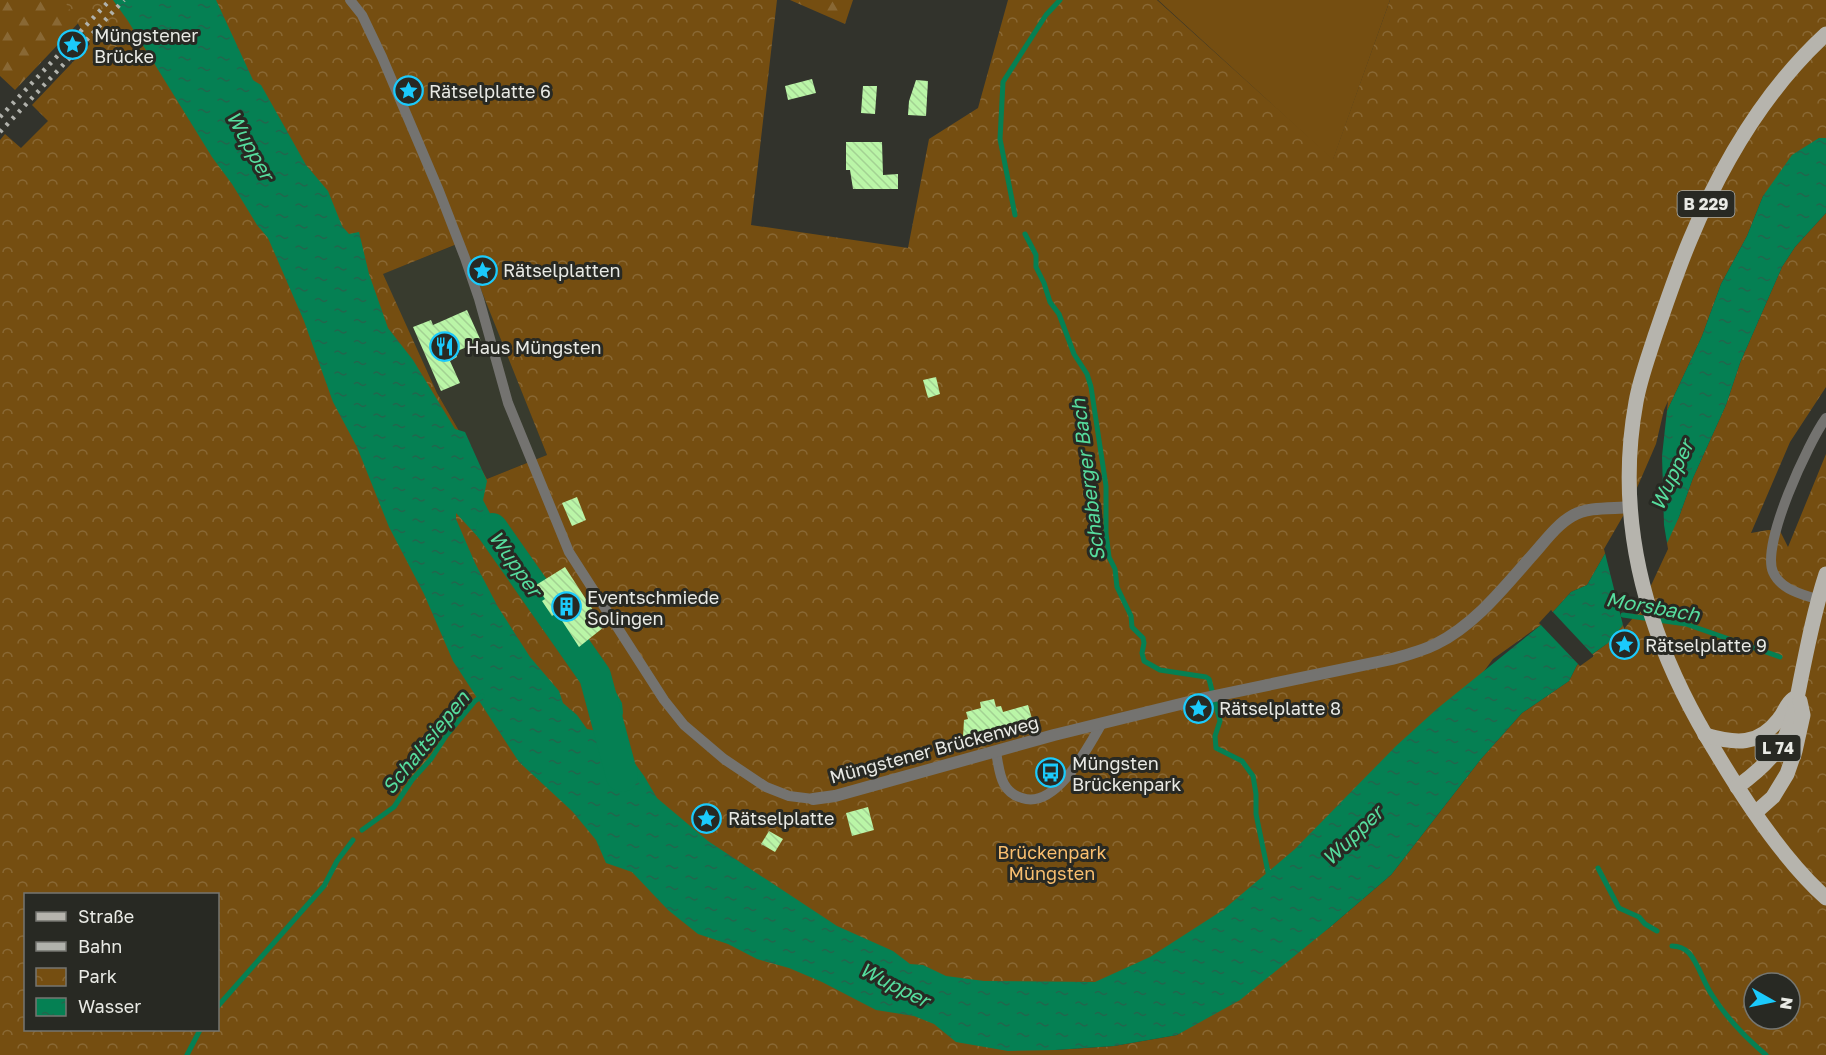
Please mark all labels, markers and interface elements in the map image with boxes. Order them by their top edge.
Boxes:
place label: Müngstener Brücke [94,24,198,67]
place icon: Müngstener Brücke [57,29,89,61]
place icon: Rätselplatte 6 [392,75,424,107]
place label: Rätselplatte 6 [429,80,551,102]
water label: Wupper [222,106,281,186]
road number: B 229 [1678,191,1734,217]
place icon: Rätselplatten [466,254,498,286]
place label: Rätselplatten [503,259,621,281]
restaurant icon: Haus Müngsten [429,331,461,363]
place label: Haus Müngsten [466,336,602,358]
water label: Schaberger Bach [1065,397,1110,563]
water label: Wupper [1644,433,1699,514]
water label: Wupper [485,525,549,603]
place label: Eventschmiede Solingen [587,586,719,629]
water label: Morsbach [1604,586,1702,626]
building icon: Eventschmiede Solingen [550,591,582,623]
place icon: Rätselplatte 9 [1608,629,1640,661]
place label: Rätselplatte 9 [1645,634,1767,656]
water label: Schaltsiepen [376,685,474,798]
place icon: Rätselplatte 8 [1182,692,1214,724]
place label: Rätselplatte 8 [1219,697,1341,719]
street label: Müngstener Brückenweg [827,710,1041,788]
road number: L 74 [1756,735,1800,761]
place label: Müngsten Brückenpark [1072,752,1182,795]
bus stop icon: Müngsten Brückenpark [1035,757,1067,789]
water label: Wupper [1317,798,1390,870]
place icon: Rätselplatte [691,802,723,834]
place label: Rätselplatte [728,807,834,829]
park label: Brückenpark Müngsten [997,841,1107,884]
legend [24,893,219,1031]
text: Straße [78,905,134,927]
text: Bahn [78,935,122,957]
water label: Wupper [856,956,937,1013]
text: Park [78,965,117,987]
north arrow [1742,971,1802,1031]
text: Wasser [78,995,141,1017]
text: N [1776,996,1798,1011]

